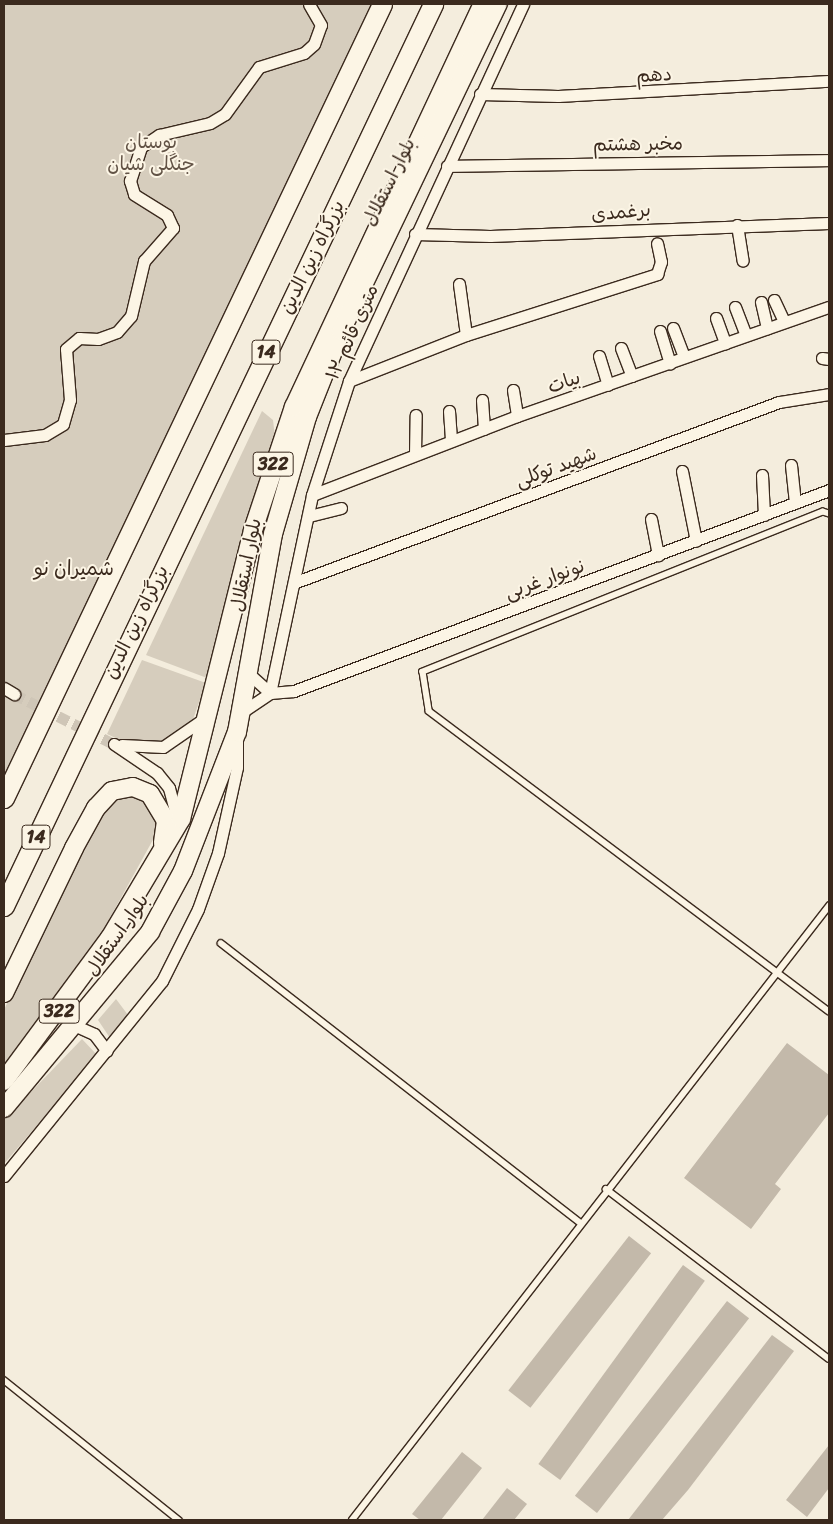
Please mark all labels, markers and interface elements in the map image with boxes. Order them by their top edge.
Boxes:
street label: دهم [635,63,673,87]
park label: بوستان جنگلی شیان [107,131,195,175]
street label: مخبر هشتم [593,132,683,156]
street label: بلوار استقلال [358,134,420,230]
street label: بزرگراه زین الدین [275,196,349,318]
street label: برغمدی [590,198,652,226]
street label: ۱۲ متری قائم [321,281,383,383]
road number: 14 [251,337,281,368]
street label: بیات [545,366,583,398]
street label: شهید توکلی [512,442,600,492]
road number: 322 [252,448,294,479]
street label: بلوار استقلال [226,516,266,614]
street label: نونوار غربی [501,554,589,604]
district label: شمیران نو [34,556,114,580]
street label: بزرگراه زین الدین [99,561,173,683]
road number: 14 [21,822,51,852]
street label: بلوار استقلال [80,889,154,981]
road number: 322 [38,996,80,1026]

